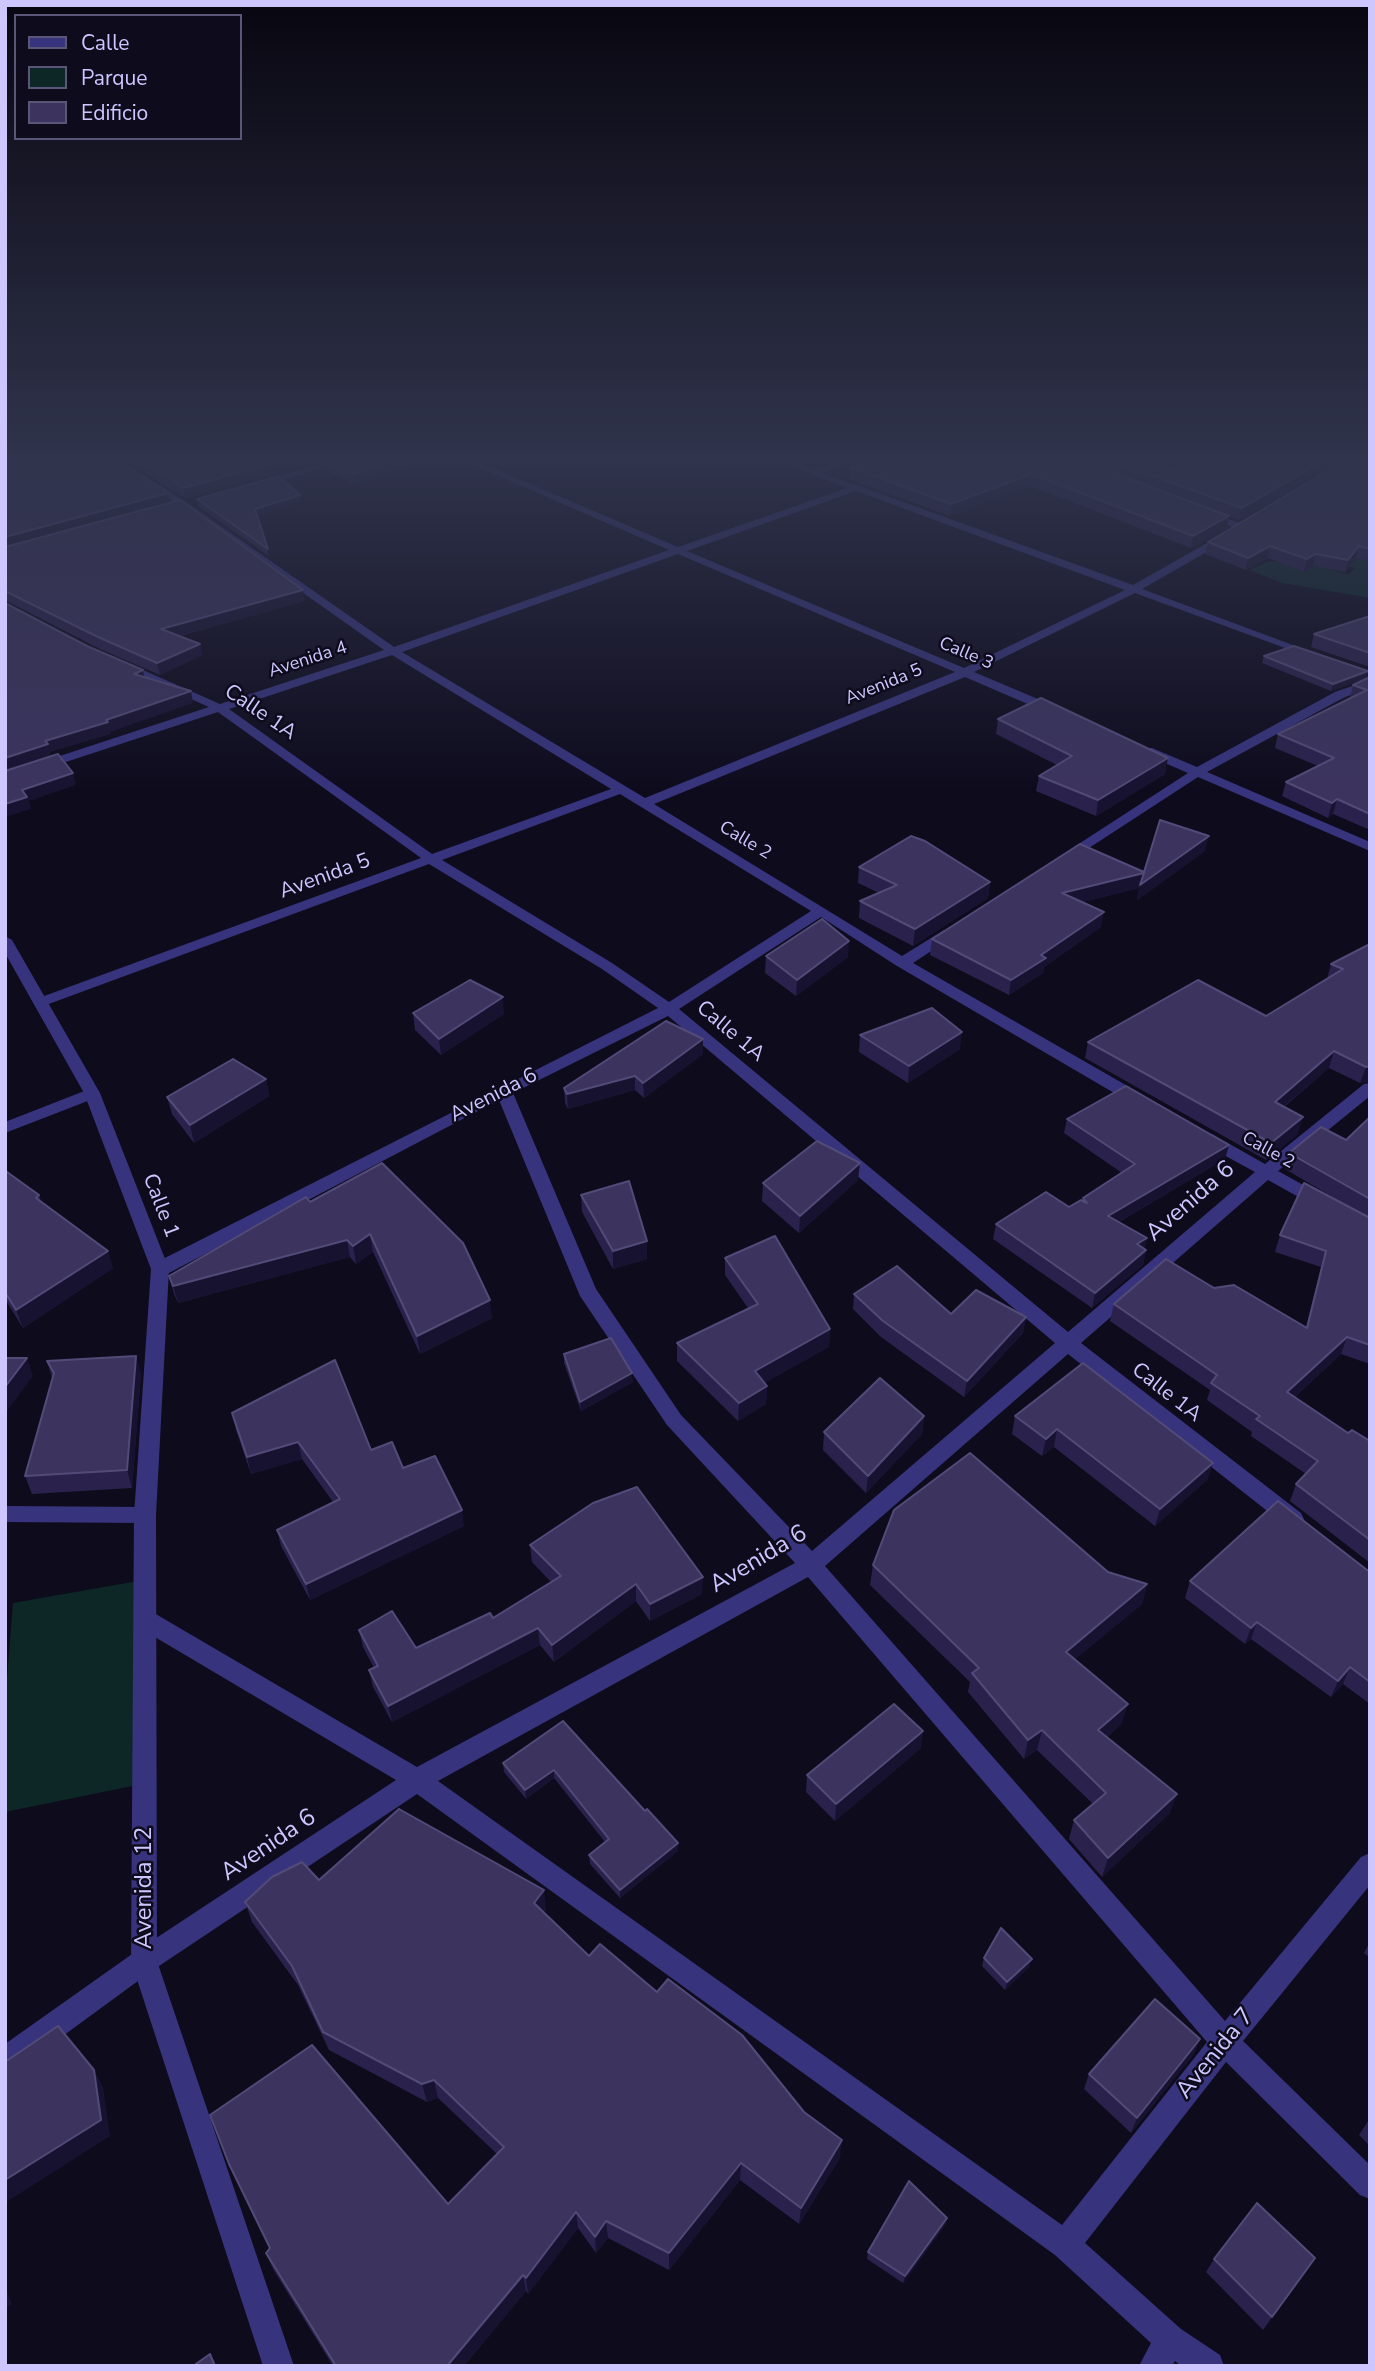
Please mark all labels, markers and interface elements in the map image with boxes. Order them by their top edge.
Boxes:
legend [14,14,242,140]
text: Calle [81,29,129,57]
text: Parque [81,64,148,92]
text: Edificio [81,99,148,127]
street label: Calle 3 [936,633,996,675]
street label: Avenida 4 [266,637,350,683]
street label: Avenida 5 [842,660,926,710]
street label: Calle 1A [219,680,301,746]
street label: Calle 2 [715,817,775,865]
street label: Avenida 5 [276,849,374,905]
street label: Calle 1A [691,996,769,1068]
street label: Avenida 6 [446,1063,542,1129]
street label: Calle 2 [1238,1128,1298,1174]
street label: Avenida 6 [1141,1156,1241,1248]
street label: Calle 1 [136,1170,184,1242]
street label: Calle 1A [1126,1358,1206,1428]
street label: Avenida 6 [705,1520,813,1600]
street label: Avenida 6 [216,1804,322,1888]
street label: Avenida 12 [131,1827,159,1949]
street label: Avenida 7 [1171,2003,1261,2105]

